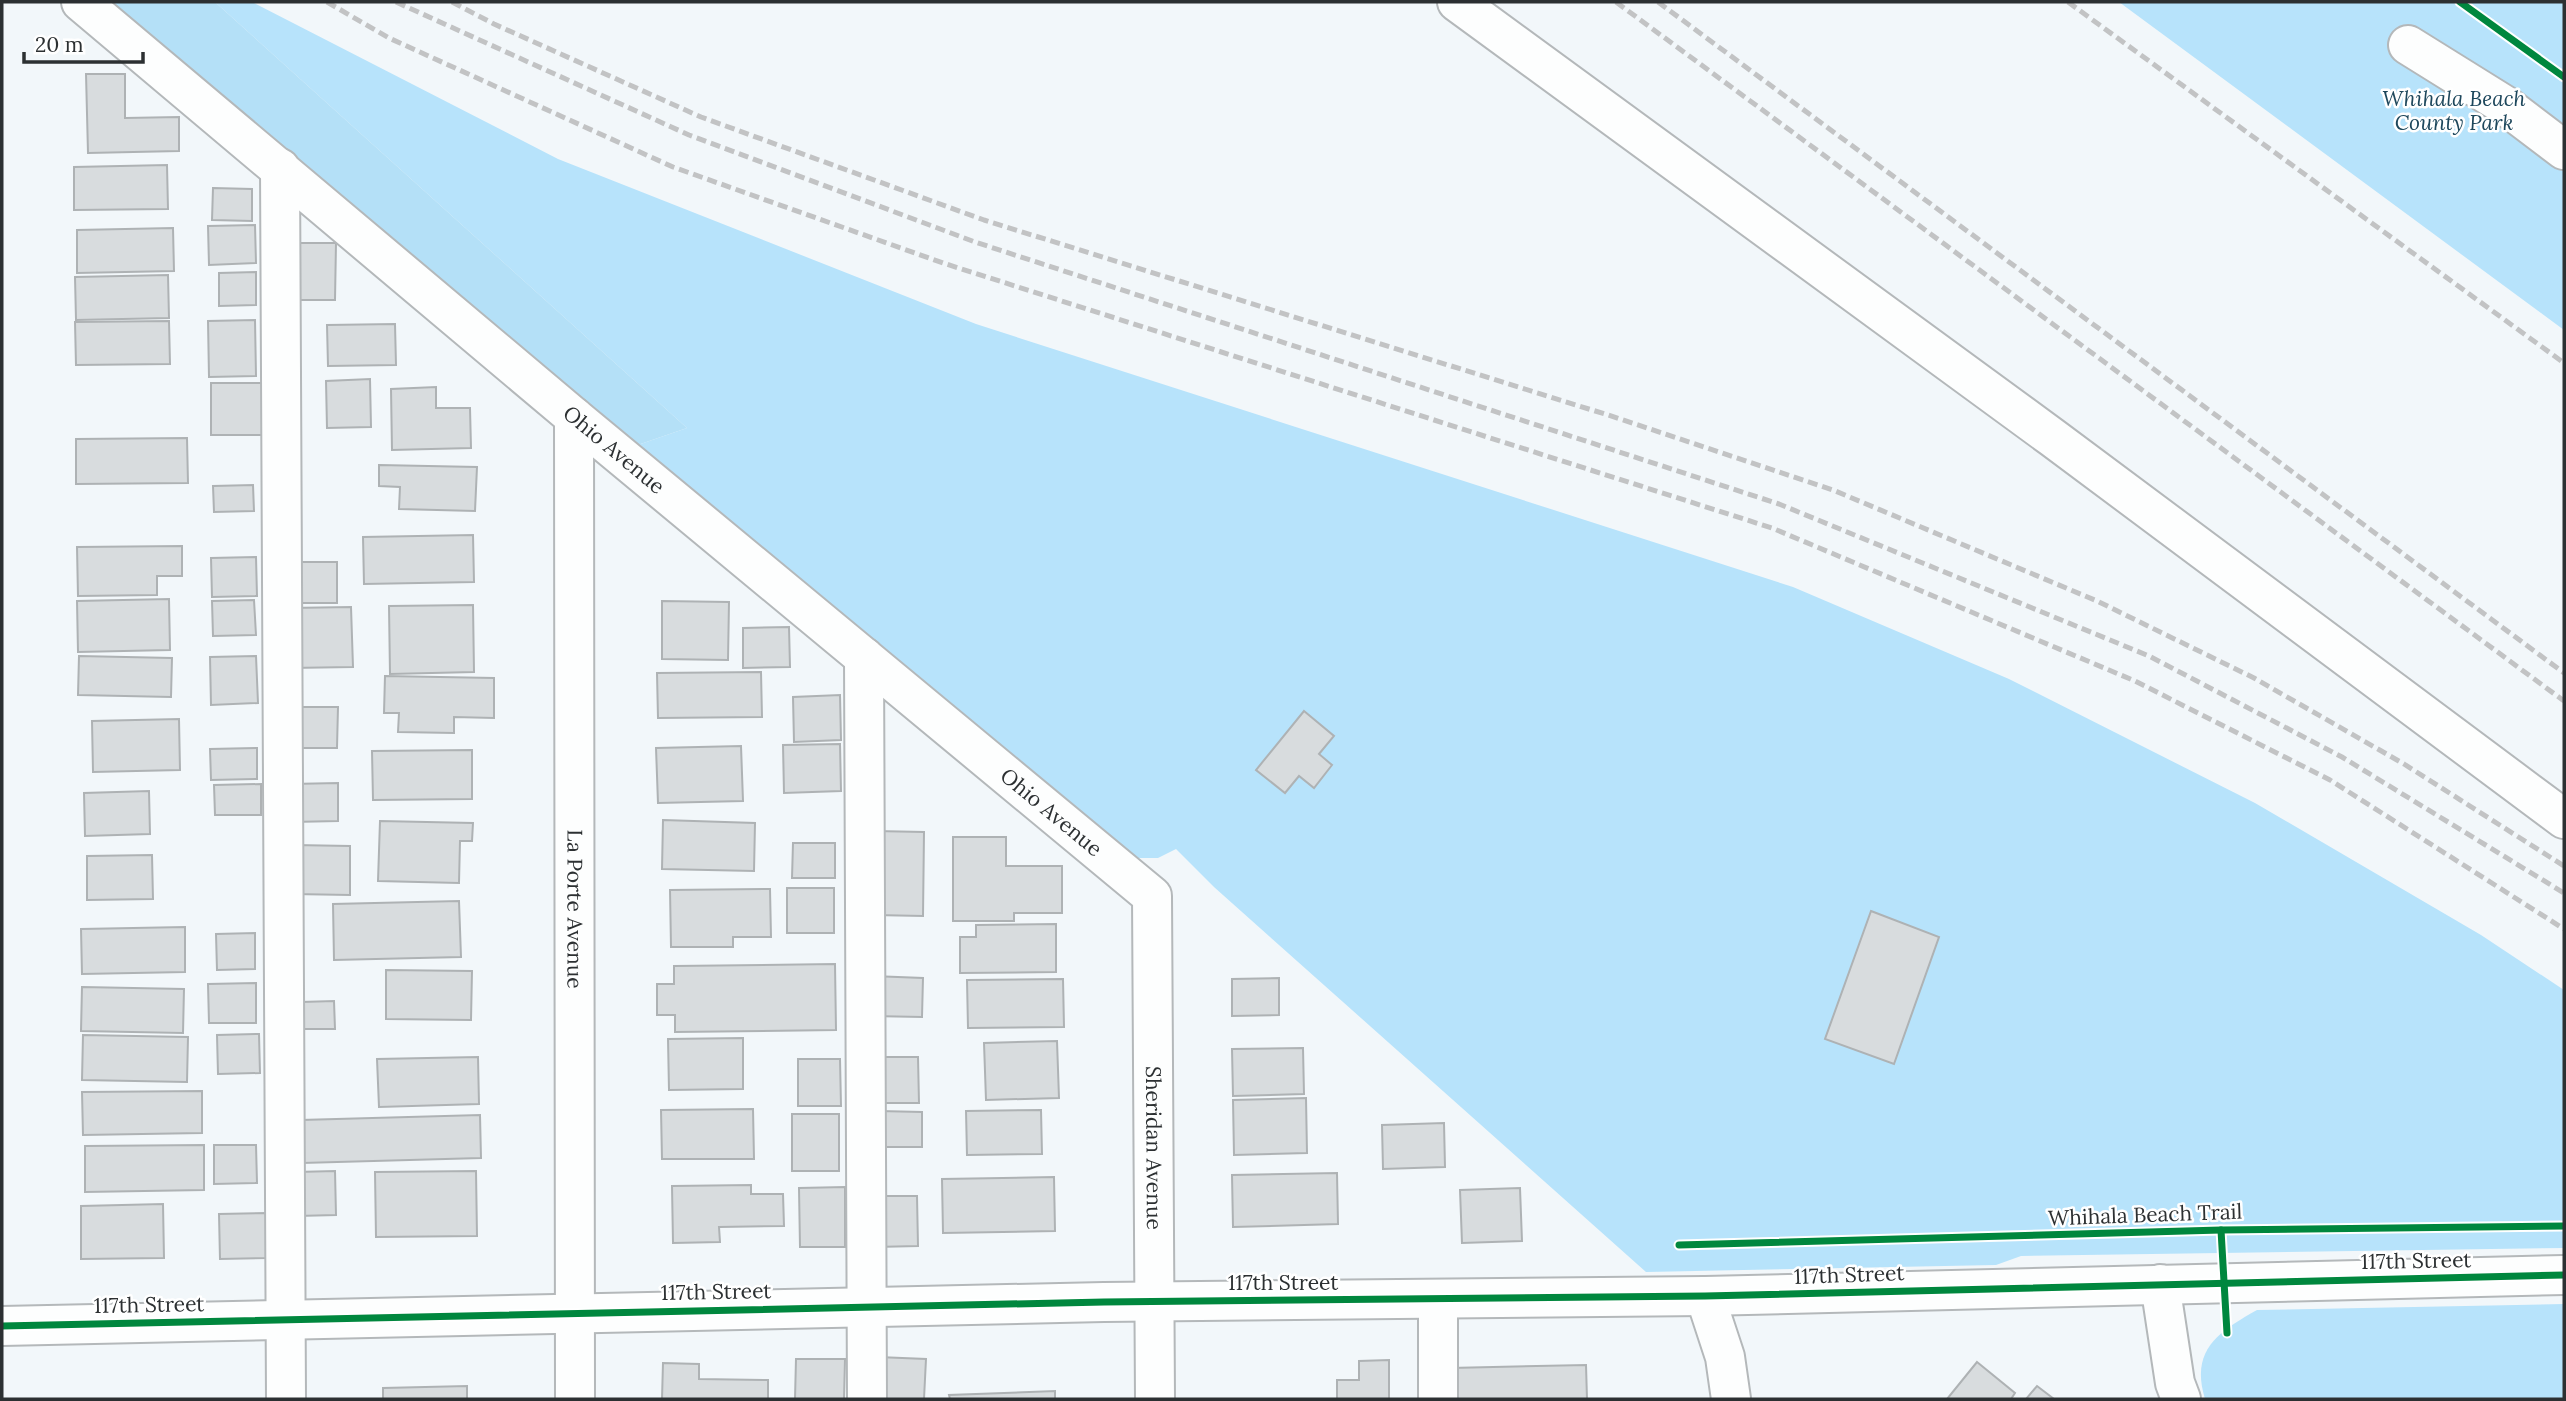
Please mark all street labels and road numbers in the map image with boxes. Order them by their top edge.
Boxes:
street label: Ohio Avenue [558,399,671,500]
street label: Ohio Avenue [995,762,1108,862]
street label: La Porte Avenue [561,829,589,989]
street label: Sheridan Avenue [1140,1066,1168,1230]
street label: Whihala Beach Trail [2047,1198,2243,1231]
street label: 117th Street [2360,1246,2472,1275]
street label: 117th Street [1793,1259,1906,1290]
street label: 117th Street [1228,1269,1339,1296]
street label: 117th Street [660,1277,772,1306]
street label: 117th Street [93,1290,205,1319]

